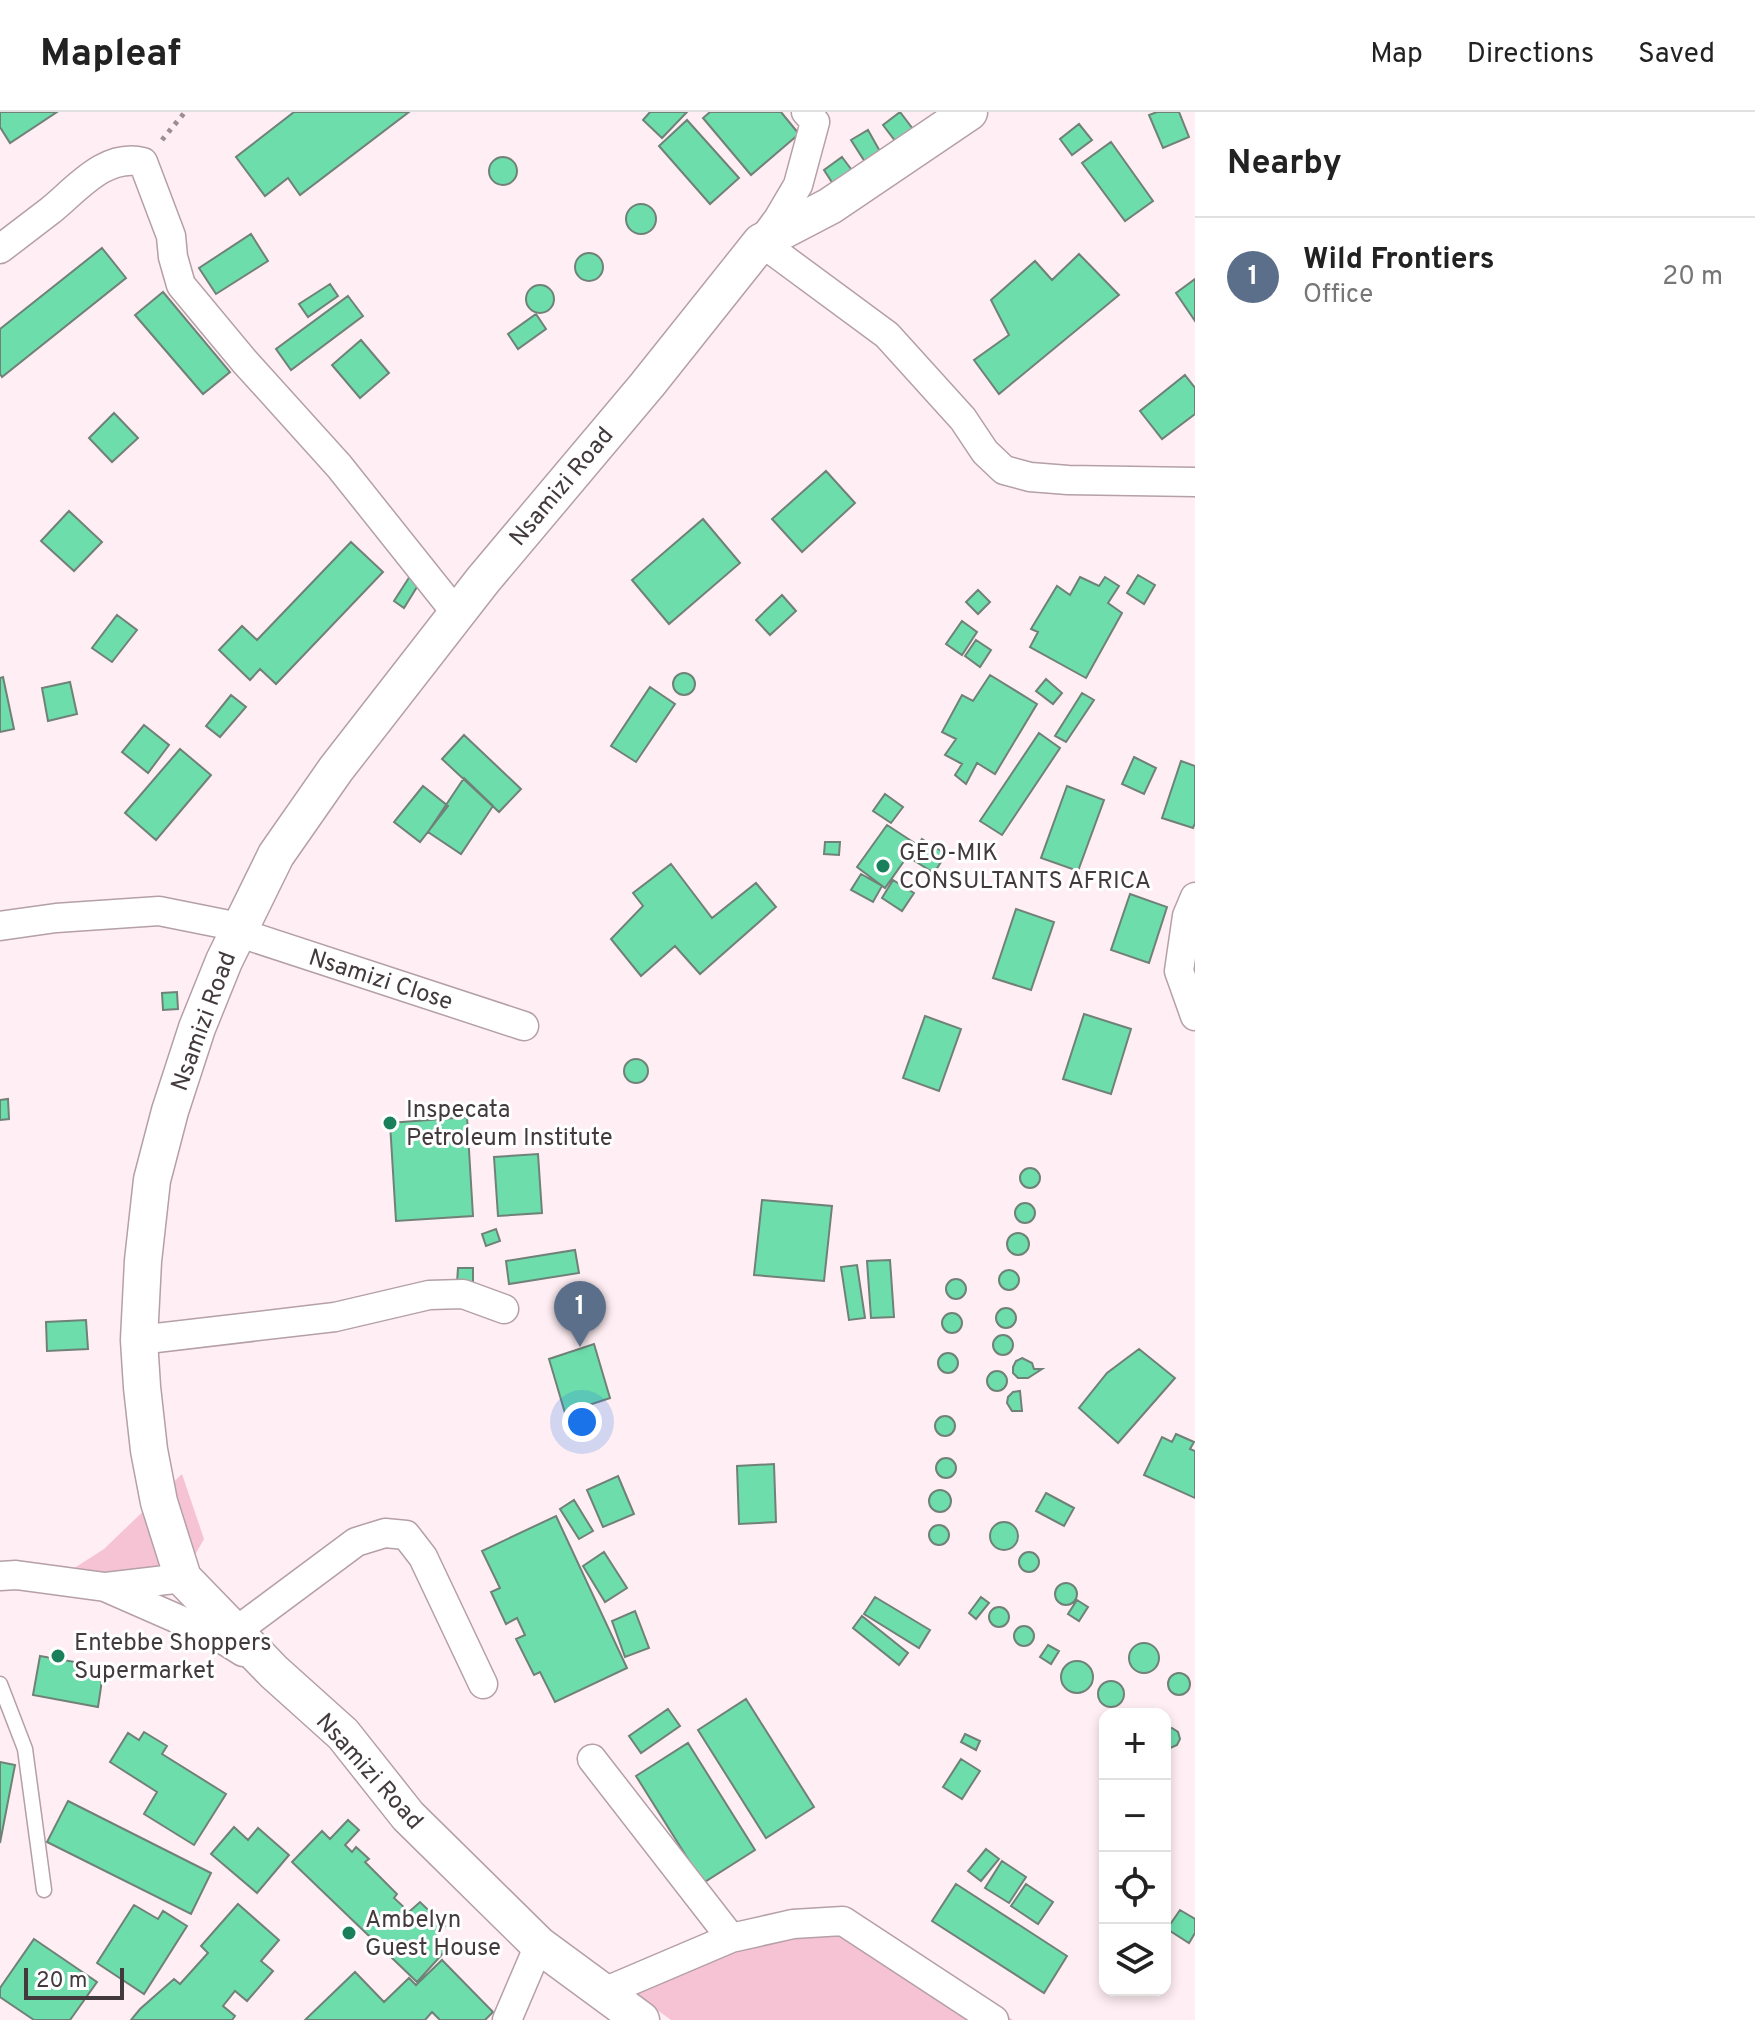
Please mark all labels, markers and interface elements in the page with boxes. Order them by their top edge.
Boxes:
text: Mapleaf [40,31,181,80]
text: Map [1370,37,1423,73]
text: Directions [1467,37,1594,73]
text: Saved [1638,37,1715,73]
text: Nearby [1227,143,1342,186]
text: Wild Frontiers [1303,242,1495,279]
text: 1 [1248,261,1258,294]
text: 20 m [1662,261,1723,294]
text: Office [1303,279,1373,312]
street label: Nsamizi Road [504,422,621,553]
place label: GEO-MIK CONSULTANTS AFRICA [899,839,1151,897]
marker: GEO-MIK CONSULTANTS AFRICA [874,857,892,875]
street label: Nsamizi Close [305,944,456,1018]
street label: Nsamizi Road [166,948,244,1096]
place label: Inspecata Petroleum Institute [406,1096,613,1154]
marker: Inspecata Petroleum Institute [381,1114,399,1132]
pin: 1 [554,1281,606,1347]
your location [562,1402,602,1442]
place label: Entebbe Shoppers Supermarket [74,1629,271,1687]
marker: Entebbe Shoppers Supermarket [49,1647,67,1665]
street label: Nsamizi Road [308,1708,429,1837]
map controls [1099,1708,1171,1996]
button: + [1099,1708,1171,1780]
button: − [1099,1780,1171,1852]
button: locate [1099,1852,1171,1924]
place label: Ambelyn Guest House [365,1906,501,1964]
marker: Ambelyn Guest House [340,1924,358,1942]
button: layers [1099,1924,1171,1996]
scale bar [24,1964,124,2000]
text: 20 m [36,1968,87,1995]

